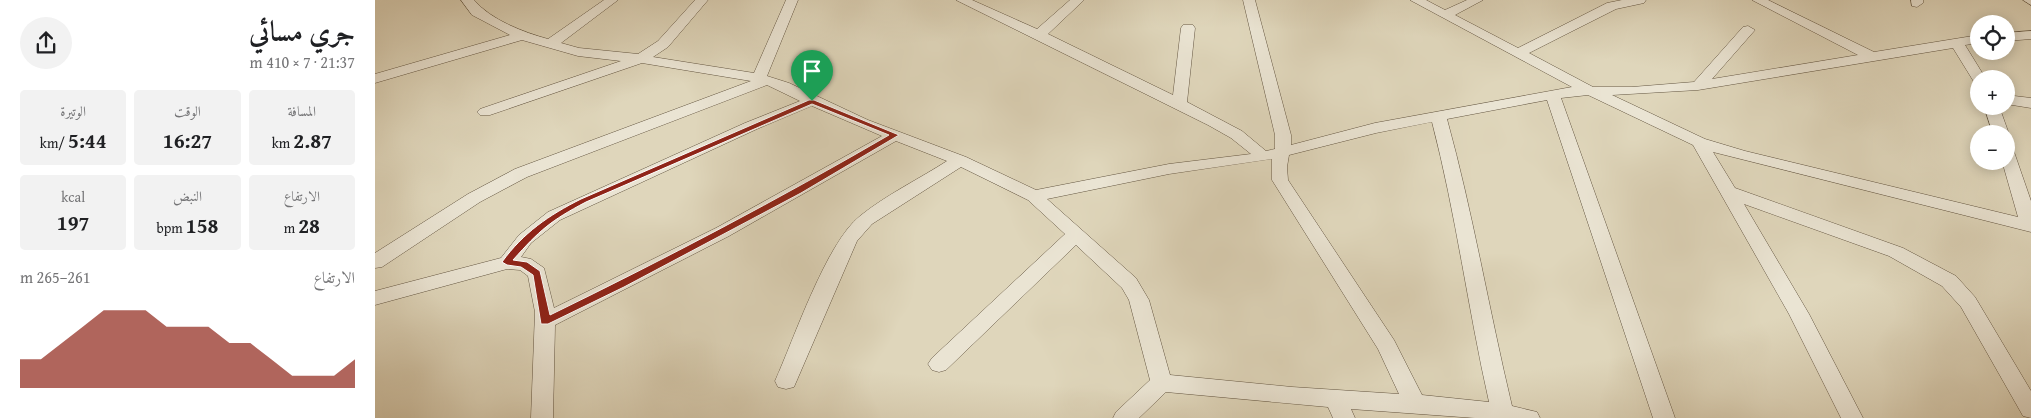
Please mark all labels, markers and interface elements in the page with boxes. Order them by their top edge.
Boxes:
text: جري مسائي [249,10,355,51]
map controls [1970,15,2015,170]
button: locate [1970,15,2015,60]
button: share [20,17,72,69]
text: 21:37 · 7 × 410 m [250,50,355,74]
pin [791,50,833,101]
icon: arrive [798,57,826,85]
button: + [1970,70,2015,115]
text: الوتيرة [60,101,86,121]
text: الوقت [174,101,201,121]
text: المسافة [288,101,316,121]
text: 5:44 [68,125,107,156]
text: 16:27 [163,125,212,156]
text: 2.87 [293,125,332,156]
button: − [1970,125,2015,170]
text: /km [40,133,68,153]
text: km [272,133,293,153]
text: النبض [173,186,202,206]
text: الارتفاع [284,186,320,206]
text: kcal [61,187,85,207]
text: 197 [57,207,89,238]
text: 158 [186,210,219,241]
text: 28 [298,210,320,241]
text: bpm [157,218,186,238]
text: m [284,218,298,238]
text: 261–265 m [20,265,90,289]
text: الارتفاع [313,265,355,289]

